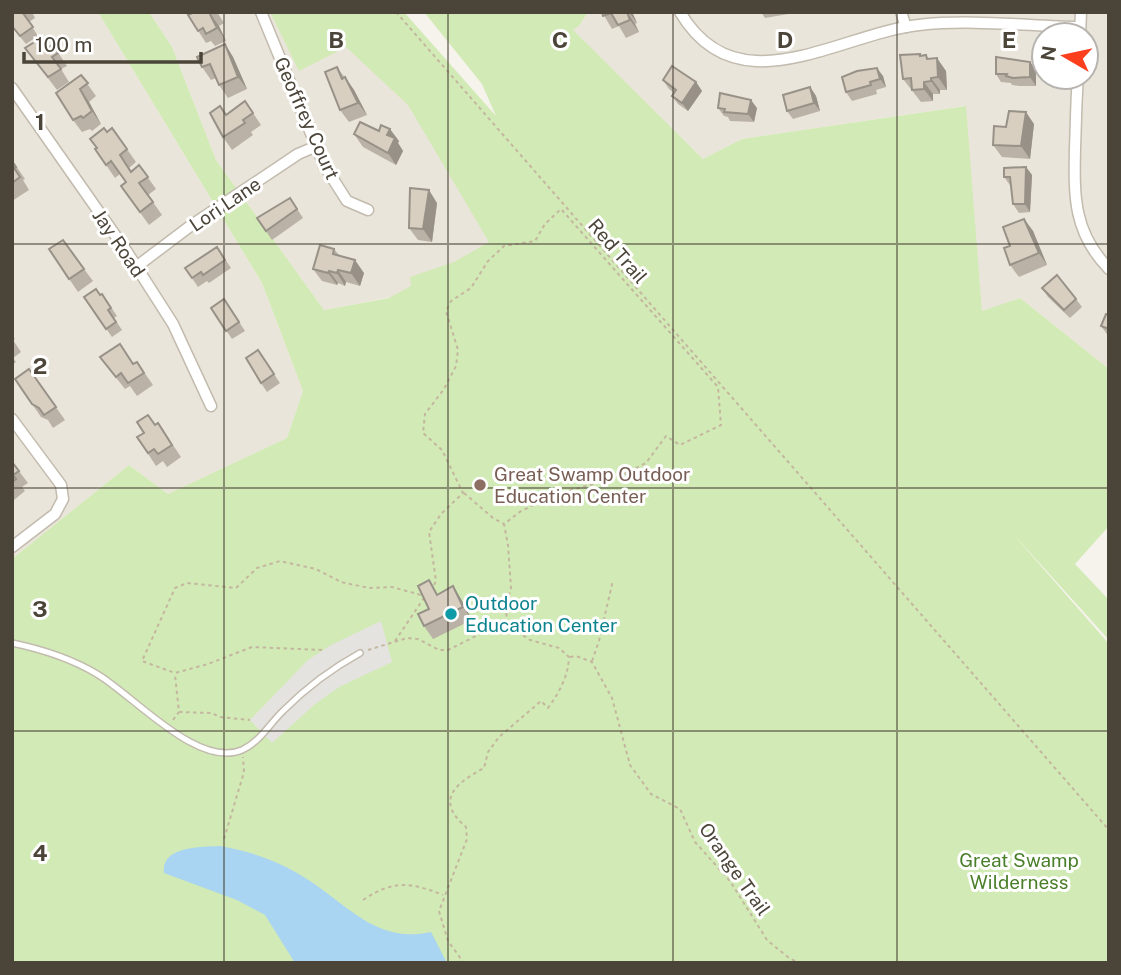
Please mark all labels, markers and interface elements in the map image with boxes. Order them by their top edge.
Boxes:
scale bar [24,21,201,65]
north arrow [1030,21,1100,91]
text: B [328,26,344,53]
text: C [552,26,568,53]
text: D [777,26,793,53]
text: E [1002,26,1016,53]
text: 100 m [35,32,92,57]
text: N [1036,44,1060,62]
street label: Geoffrey Court [270,53,344,183]
text: 1 [35,108,45,135]
street label: Lori Lane [185,172,265,236]
street label: Jay Road [88,205,150,281]
street label: Red Trail [584,214,652,288]
text: 2 [33,352,47,379]
place label: Great Swamp Outdoor Education Center [494,463,691,507]
marker: Great Swamp Outdoor Education Center [472,477,488,493]
place label: Outdoor Education Center [465,592,617,636]
text: 3 [32,595,48,622]
marker: Outdoor Education Center [443,606,459,622]
street label: Orange Trail [695,818,775,920]
text: 4 [32,839,48,866]
park label: Great Swamp Wilderness [959,849,1079,893]

